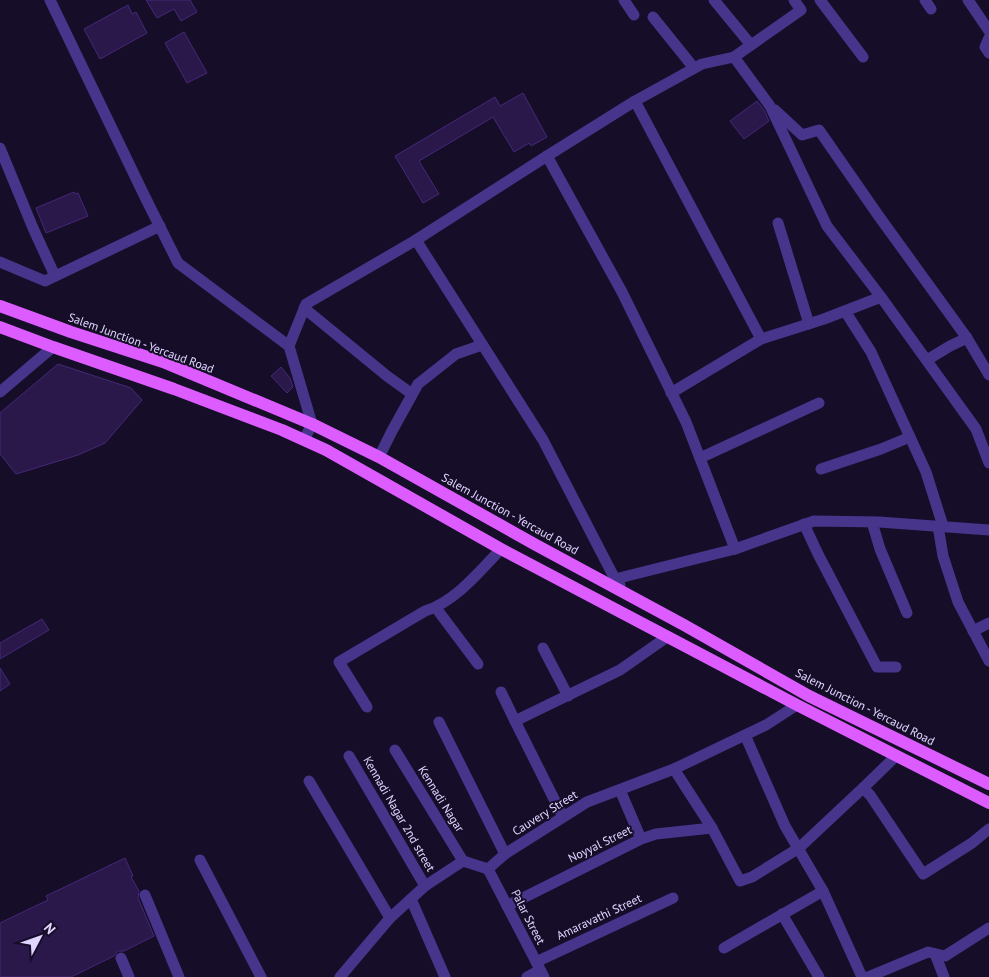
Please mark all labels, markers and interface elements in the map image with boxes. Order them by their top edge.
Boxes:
street label: Salem Junction - Yercaud Road [66,309,216,376]
street label: Salem Junction - Yercaud Road [439,470,581,558]
street label: Salem Junction - Yercaud Road [793,665,937,748]
street label: Kennadi Nagar 2nd street [360,753,439,874]
street label: Kennadi Nagar [415,763,468,835]
street label: Cauvery Street [509,787,580,839]
street label: Noyyal Street [566,822,634,865]
street label: Palar Street [508,887,549,947]
street label: Amaravathi Street [554,890,644,943]
north arrow [15,912,65,962]
text: N [40,919,60,938]

